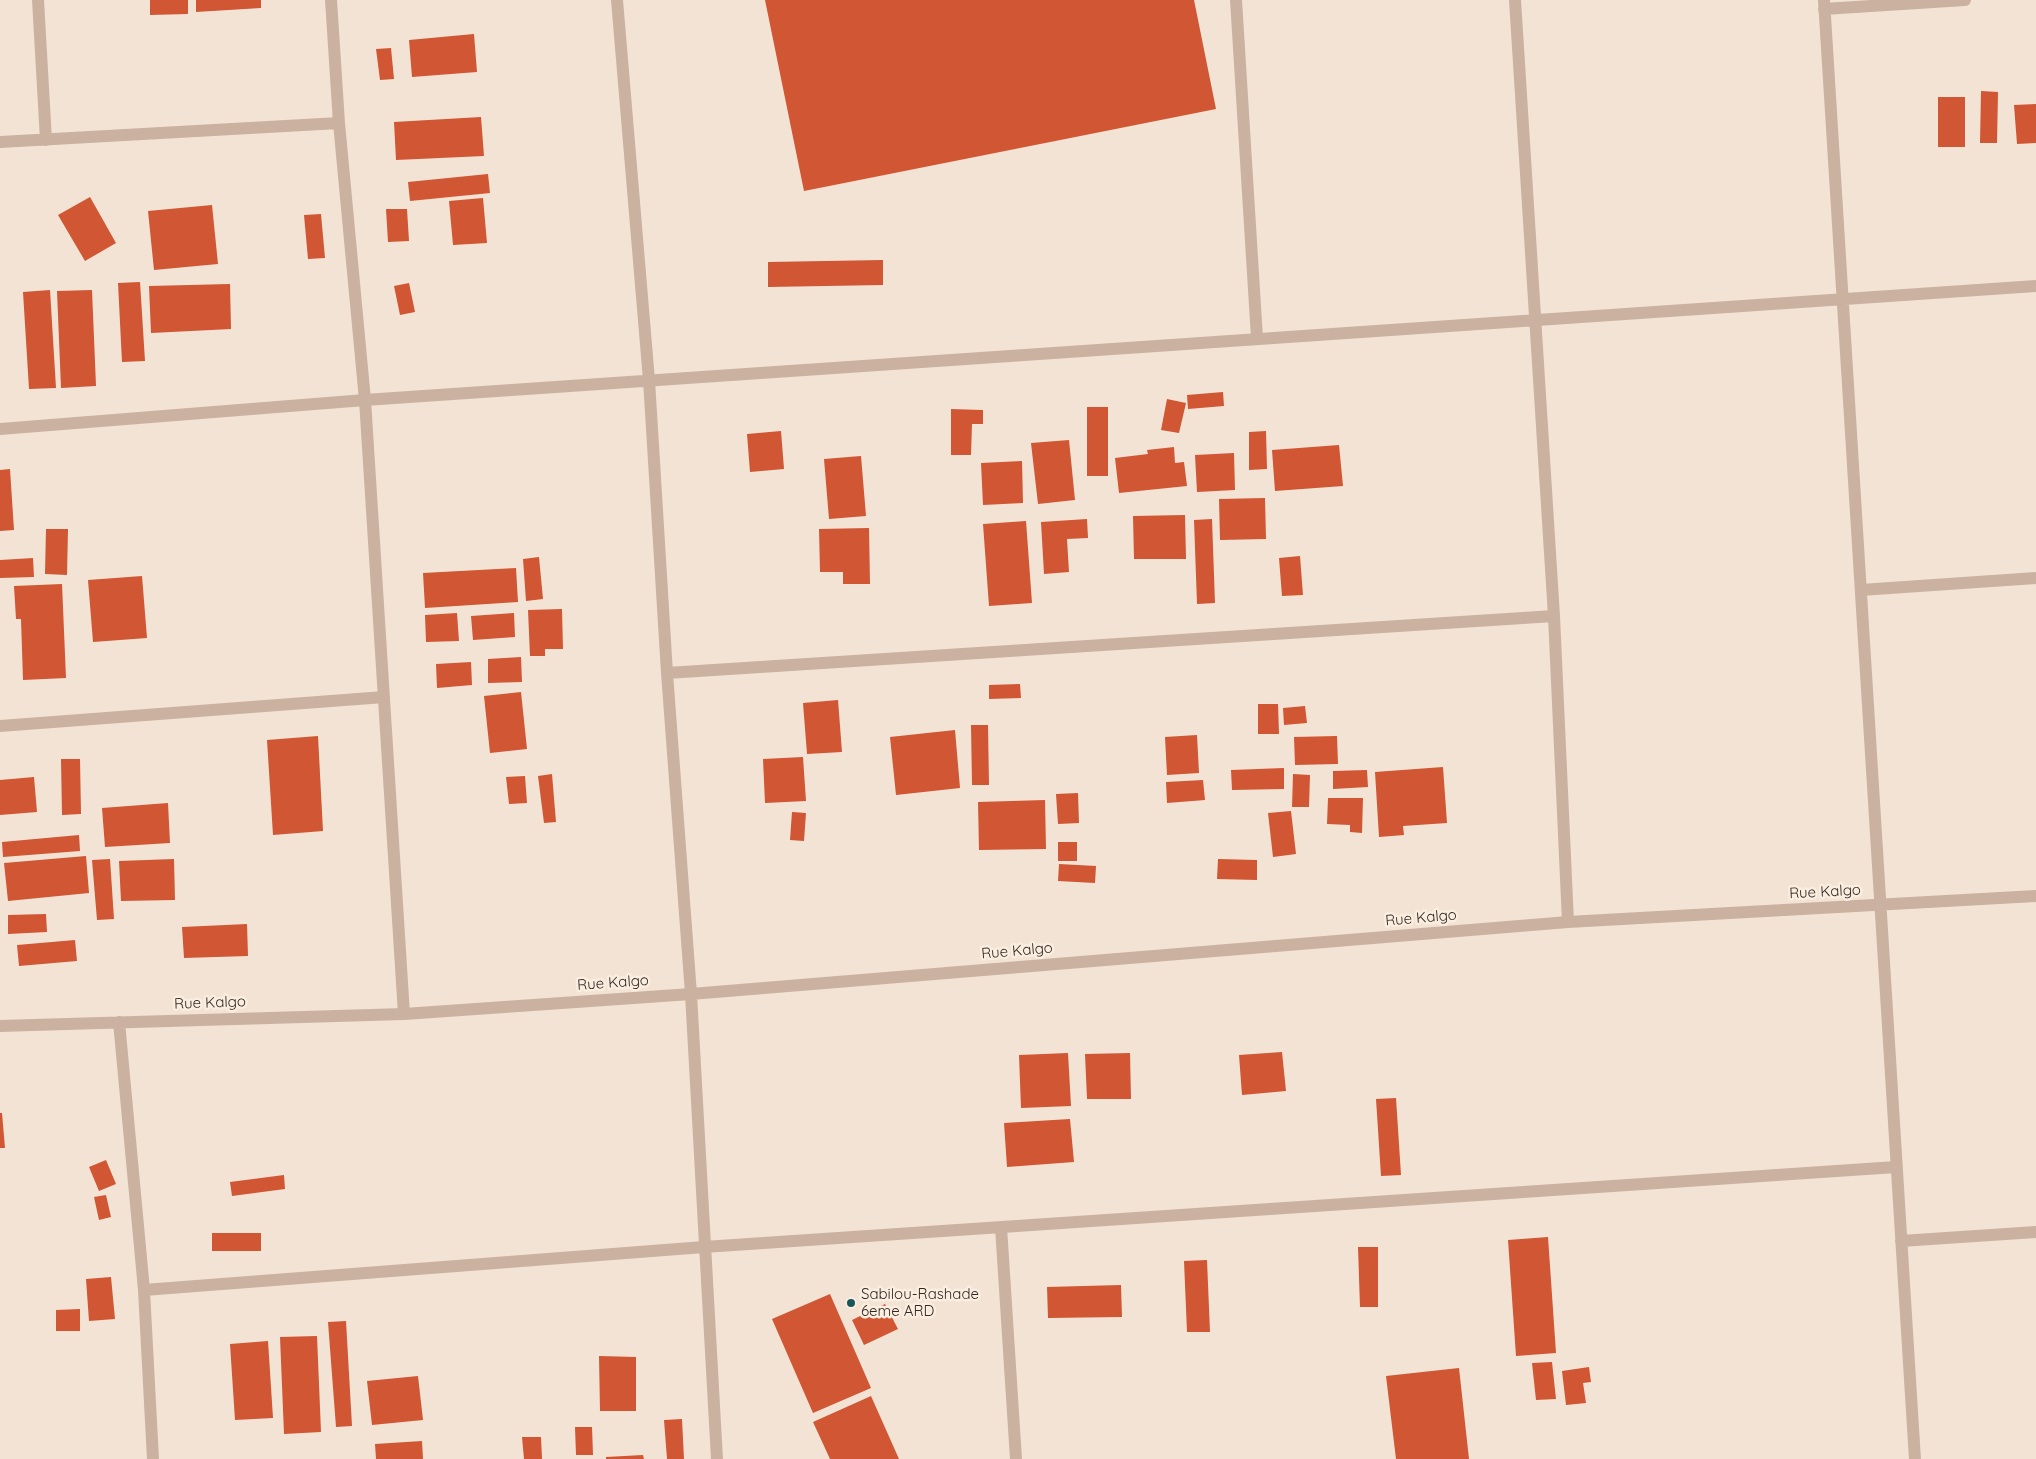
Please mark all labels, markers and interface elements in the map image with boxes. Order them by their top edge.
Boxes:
street label: Rue Kalgo [1789,881,1861,903]
street label: Rue Kalgo [1385,906,1457,930]
street label: Rue Kalgo [981,939,1053,963]
street label: Rue Kalgo [577,972,649,994]
street label: Rue Kalgo [174,993,246,1013]
place label: Sabilou-Rashade 6eme ARD [861,1285,979,1320]
marker: Sabilou-Rashade 6eme ARD [845,1297,857,1309]

